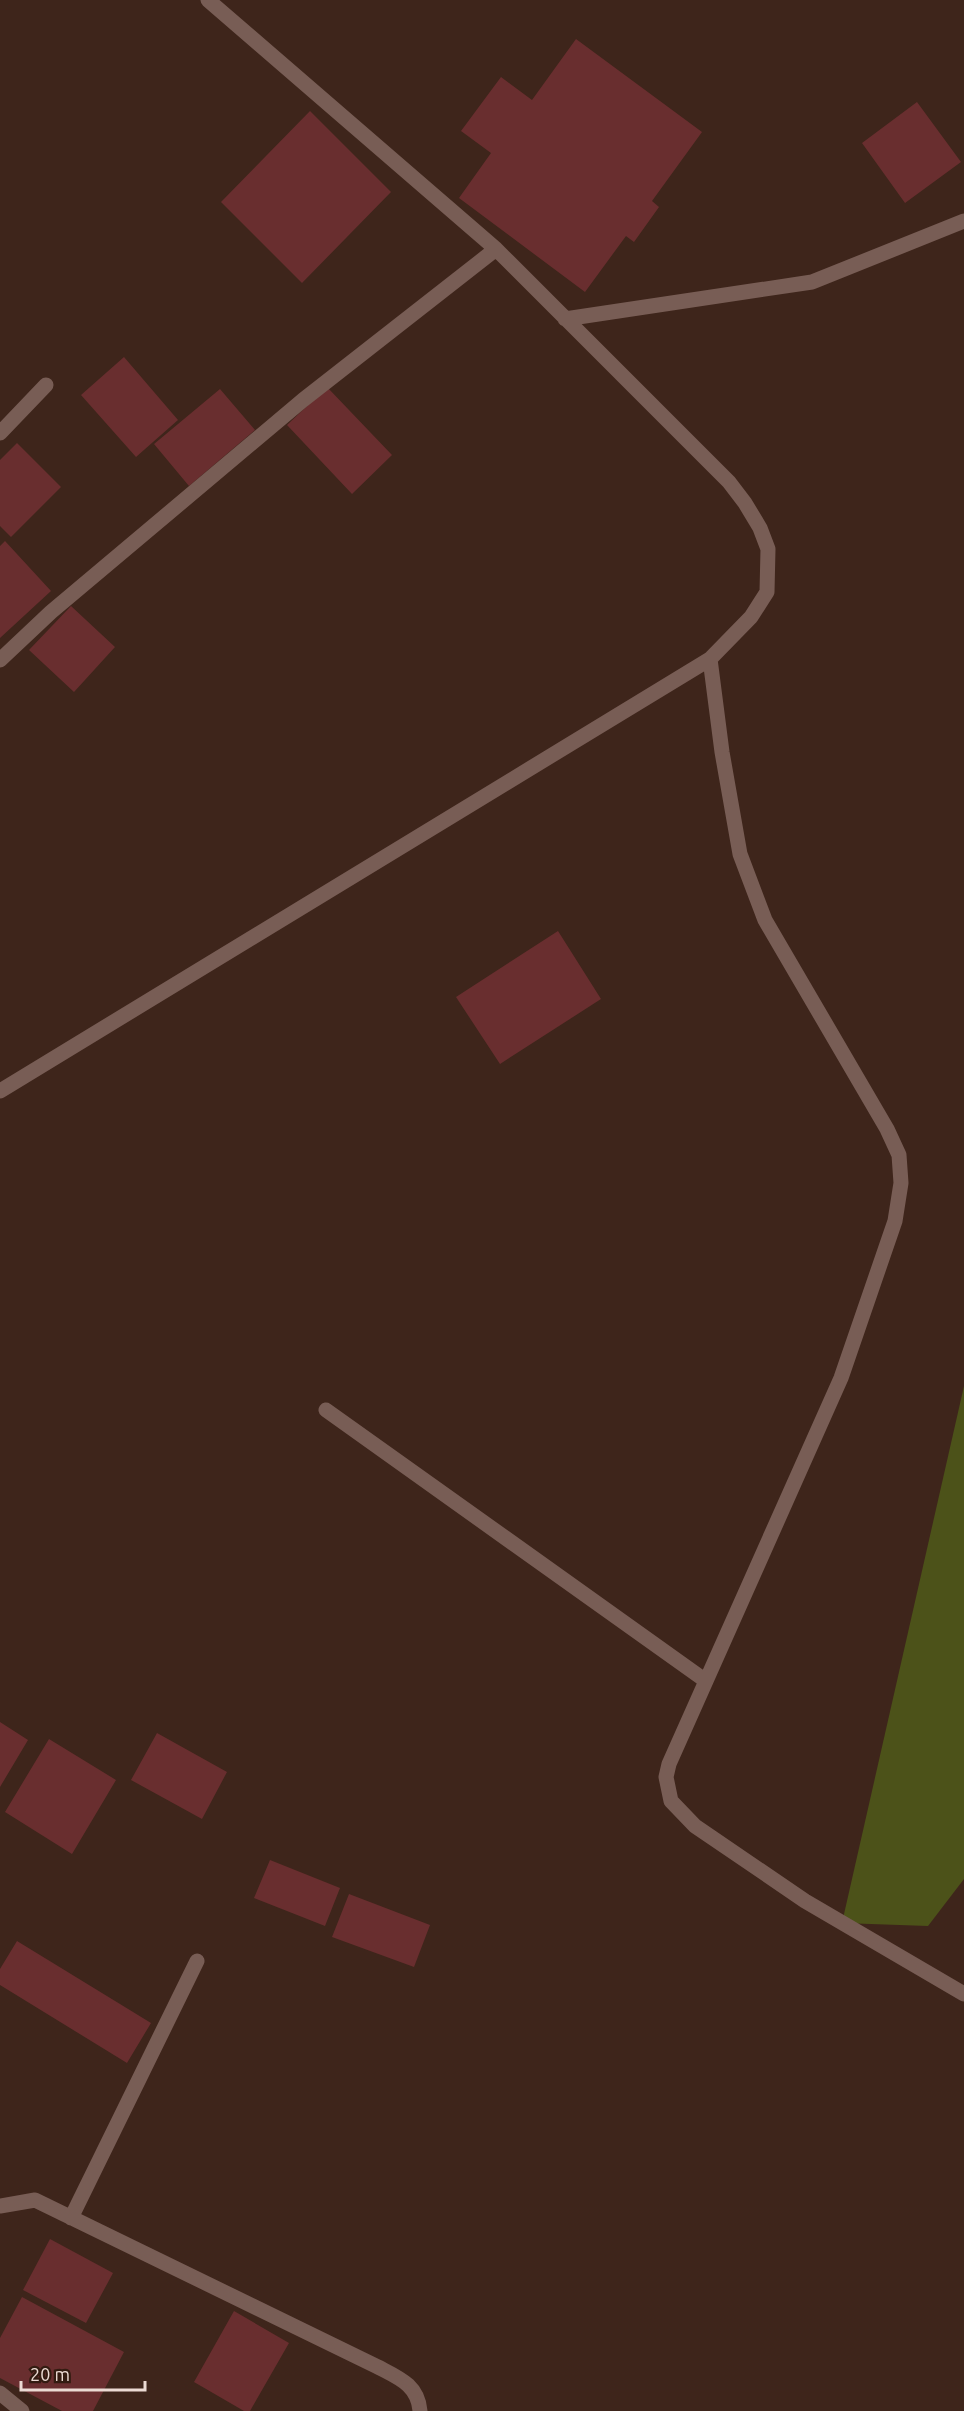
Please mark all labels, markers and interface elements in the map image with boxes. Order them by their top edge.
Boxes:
scale bar [21,2354,146,2392]
text: 20 m [30,2364,70,2384]

